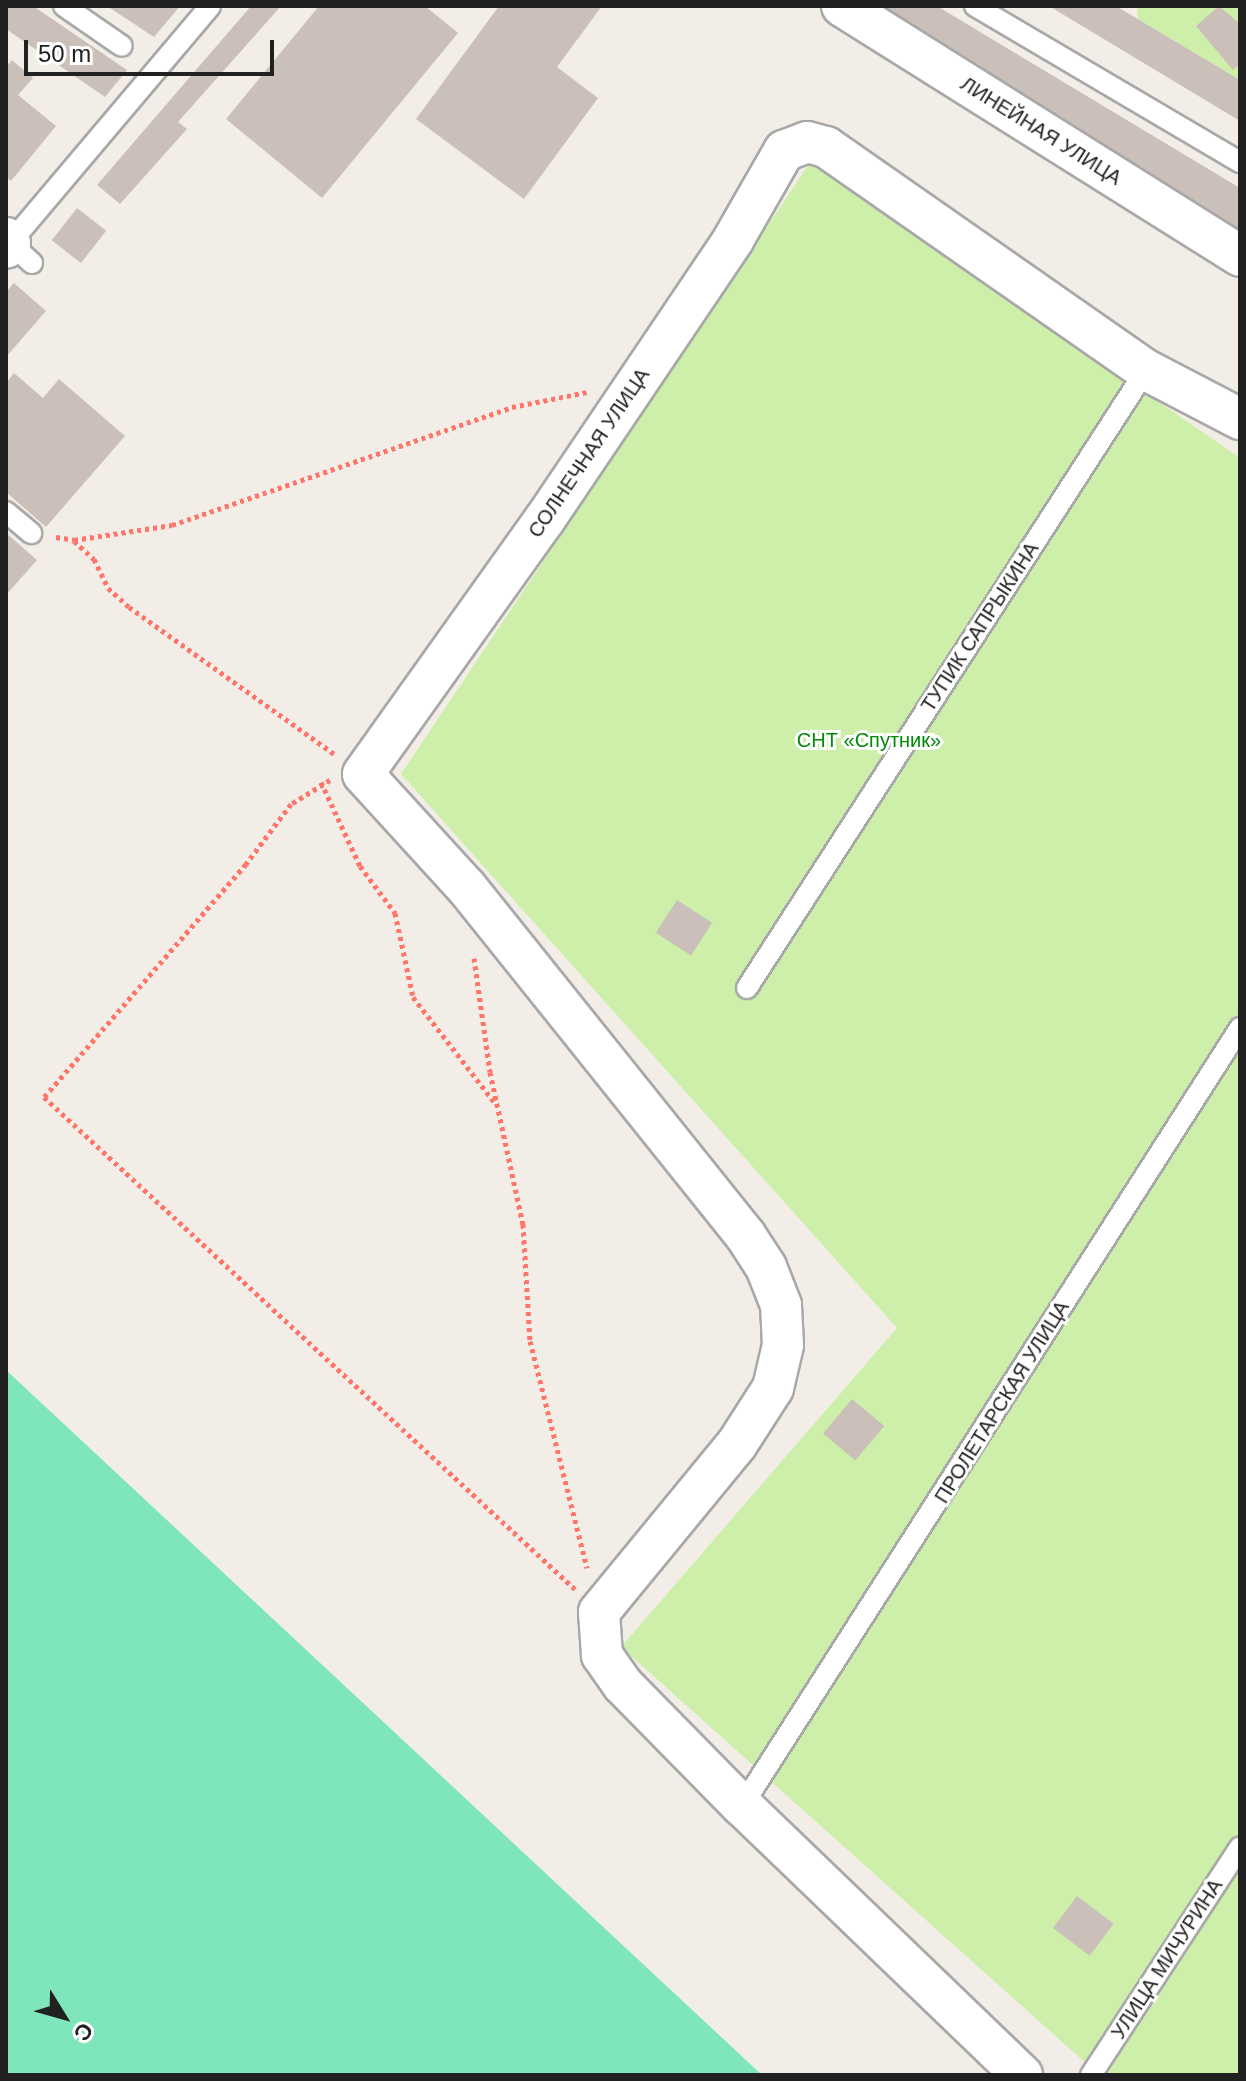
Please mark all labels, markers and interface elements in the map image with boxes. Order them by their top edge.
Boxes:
scale bar [28,24,278,74]
text: 50 m [38,40,91,67]
street label: ЛИНЕЙНАЯ УЛИЦА [956,72,1126,190]
street label: СОЛНЕЧНАЯ УЛИЦА [523,364,655,542]
street label: ТУПИК САПРЫКИНА [916,538,1044,716]
park label: СНТ «Спутник» [797,728,941,752]
street label: ПРОЛЕТАРСКАЯ УЛИЦА [930,1296,1074,1508]
street label: УЛИЦА МИЧУРИНА [1106,1875,1228,2043]
north arrow [24,1977,104,2057]
text: С [69,2018,98,2046]

